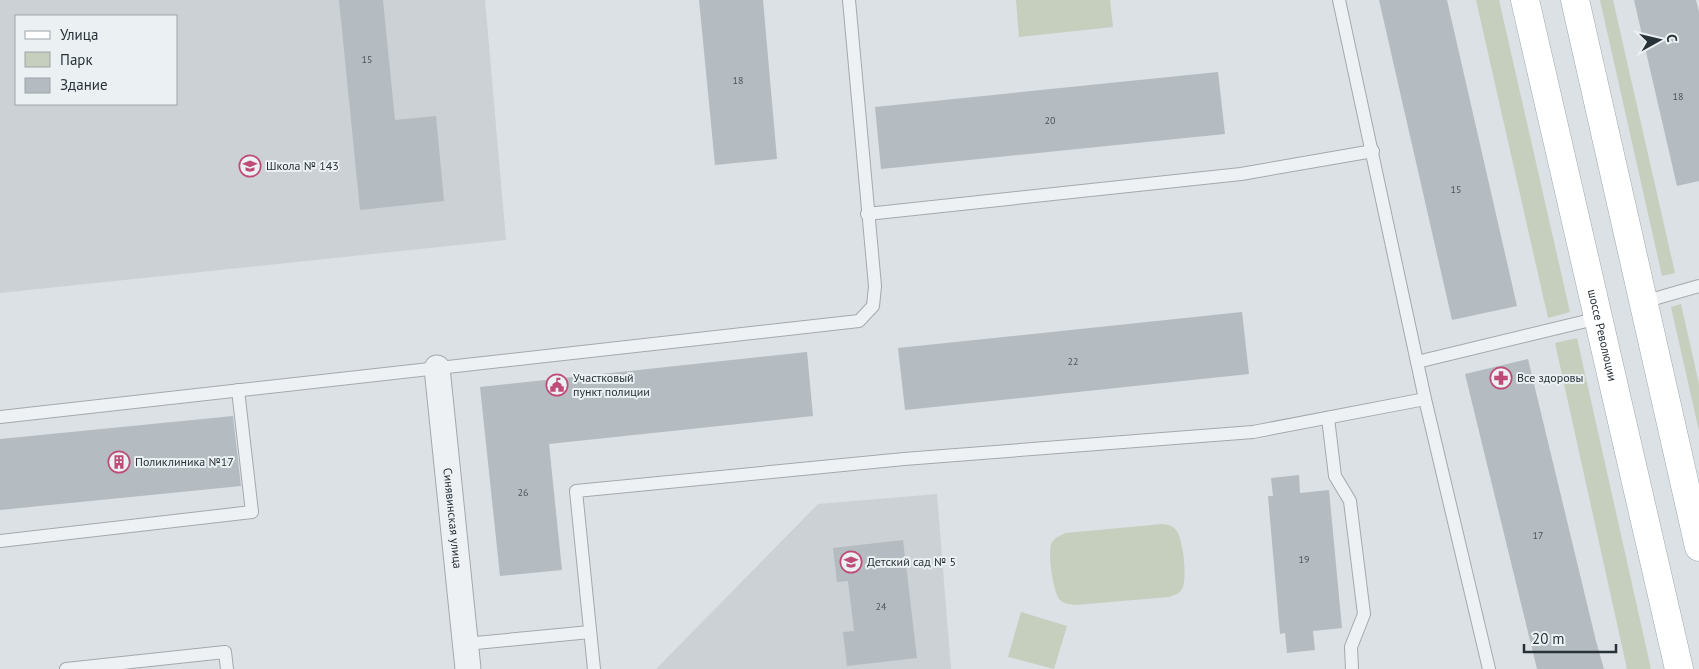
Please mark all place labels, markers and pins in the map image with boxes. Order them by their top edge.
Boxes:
school or university icon: Школа № 143 [238,154,262,178]
place label: Школа № 143 [266,158,339,173]
pharmacy icon: Все здоровы [1489,366,1513,390]
place label: Участковый пункт полиции [573,370,650,399]
place label: Все здоровы [1517,370,1584,385]
public building icon: Участковый пункт полиции [545,373,569,397]
building icon: Поликлиника №17 [107,450,131,474]
place label: Поликлиника №17 [135,454,234,469]
school or university icon: Детский сад № 5 [839,550,863,574]
place label: Детский сад № 5 [867,554,956,569]

